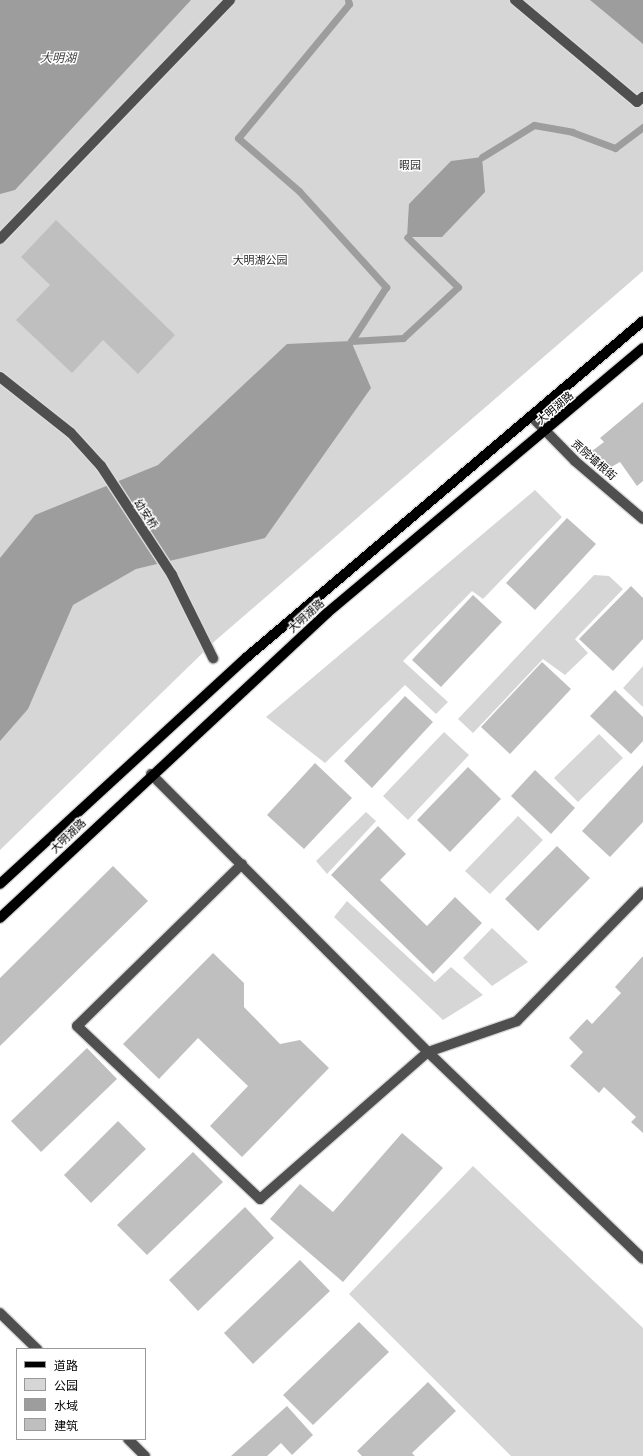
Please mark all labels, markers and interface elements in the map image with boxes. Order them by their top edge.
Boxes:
water label: 大明湖 [40,51,76,65]
park label: 暇园 [399,158,421,172]
park label: 大明湖公园 [233,253,287,267]
street label: 大明湖路 [534,389,576,427]
street label: 贡院墙根街 [569,437,619,483]
street label: 幼安桥 [131,497,161,531]
street label: 大明湖路 [285,596,327,636]
street label: 大明湖路 [48,816,88,856]
legend [16,1348,146,1440]
text: 道路 [54,1358,78,1373]
text: 公园 [54,1378,78,1393]
text: 水域 [54,1398,78,1413]
text: 建筑 [54,1418,78,1433]

